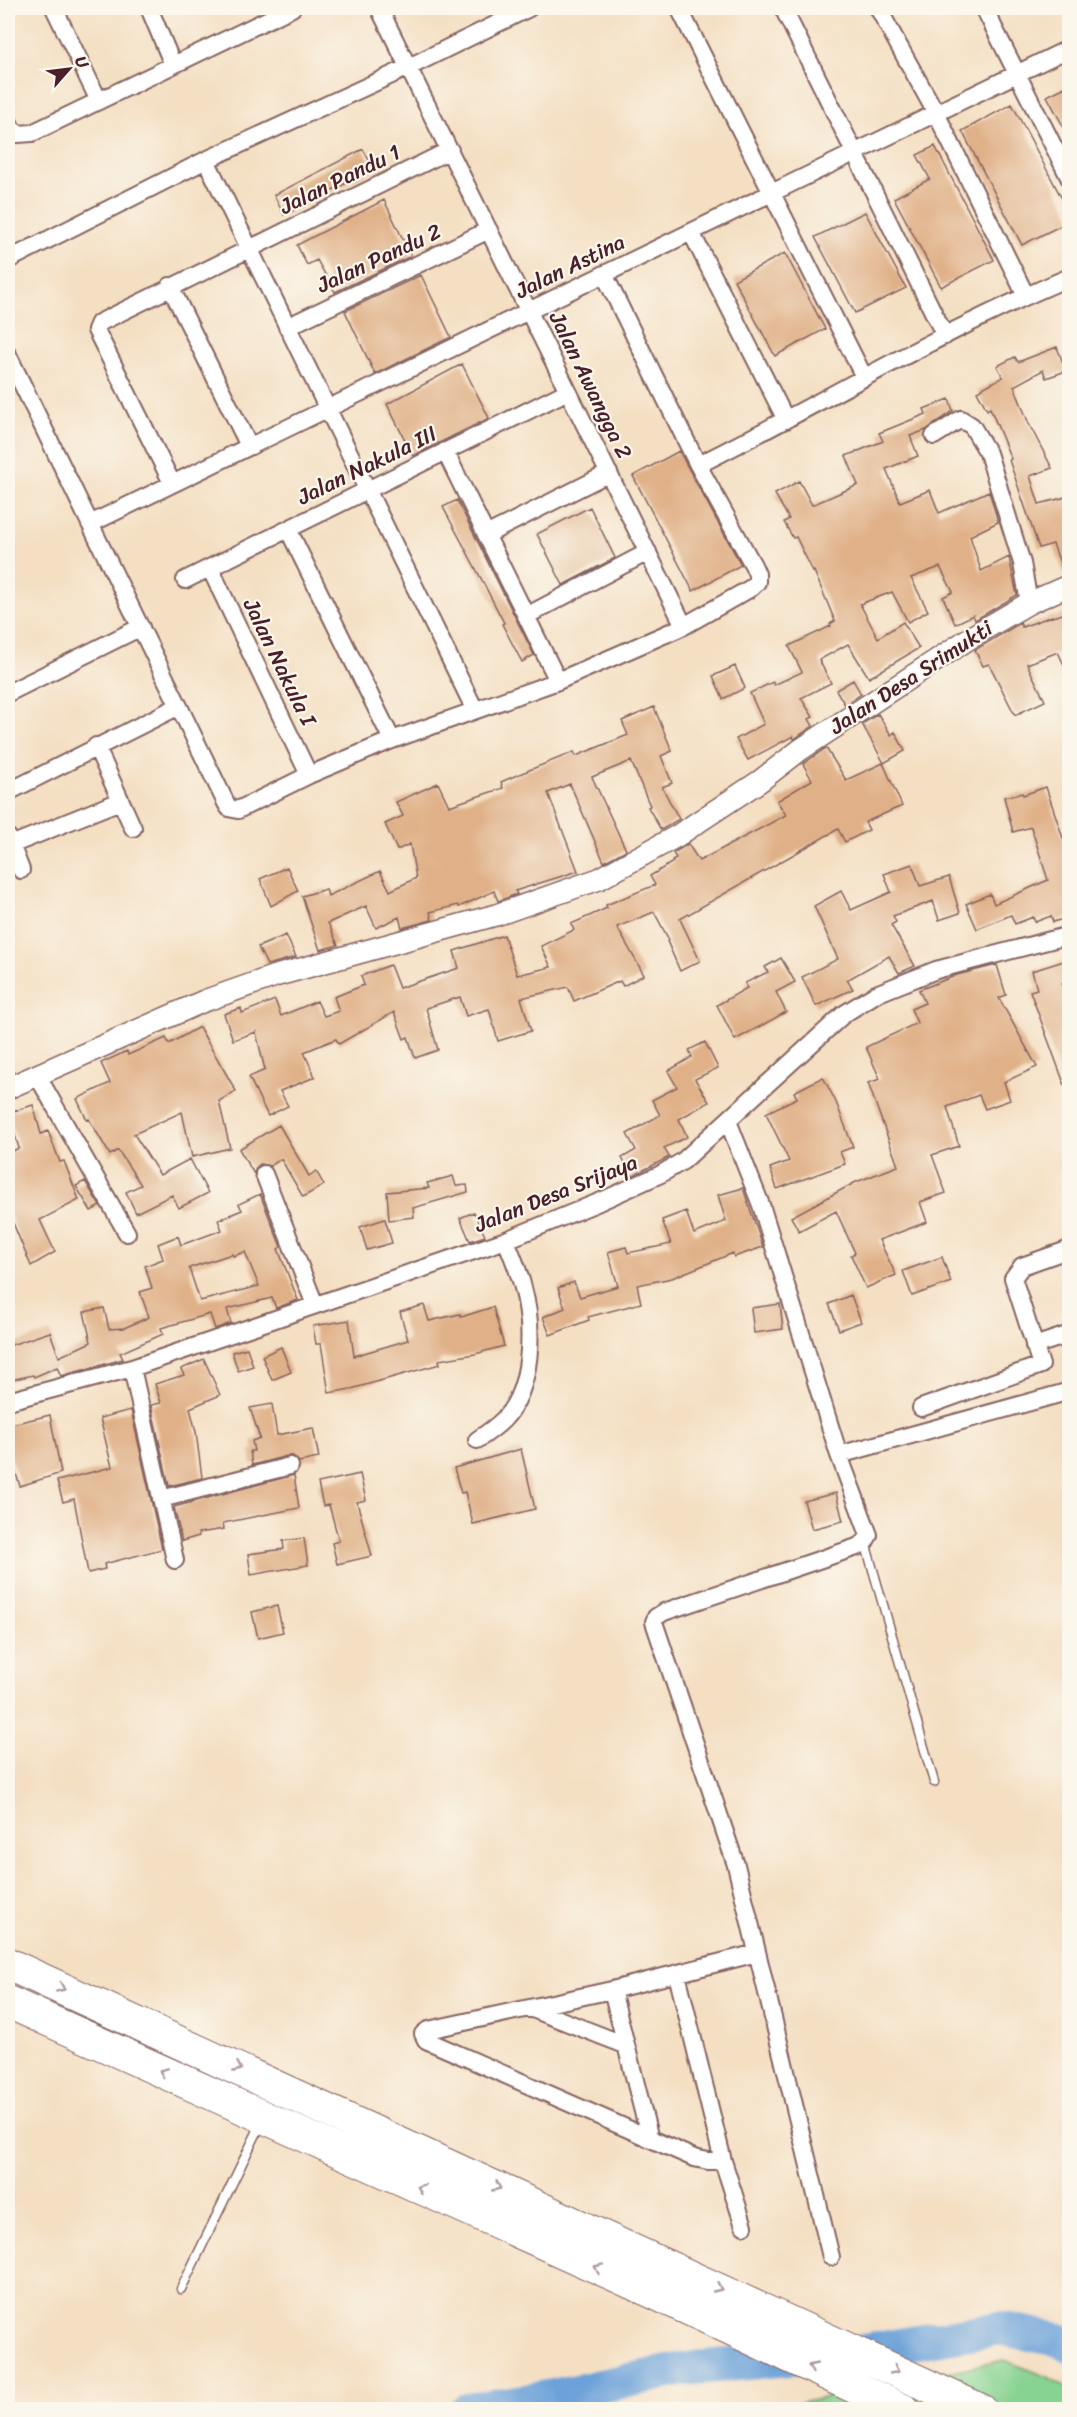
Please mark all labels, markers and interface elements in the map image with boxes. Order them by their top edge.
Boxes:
north arrow [39,39,99,99]
text: U [67,51,98,75]
street label: Jalan Pandu 1 [272,133,407,226]
street label: Jalan Pandu 2 [309,212,448,304]
street label: Jalan Astina [507,223,632,310]
street label: Jalan Awangga 2 [538,303,644,466]
street label: Jalan Nakula III [289,414,444,516]
street label: Jalan Nakula I [232,591,328,734]
street label: Jalan Desa Srimukti [820,609,1002,745]
street label: Jalan Desa Srijaya [468,1142,644,1244]
one-way arrow [54,1980,65,1992]
one-way arrow [232,2061,243,2073]
one-way arrow [158,2068,169,2080]
one-way arrow [491,2179,502,2191]
one-way arrow [416,2183,427,2195]
one-way arrow [594,2263,605,2275]
one-way arrow [711,2281,722,2293]
one-way arrow [808,2362,819,2374]
one-way arrow [888,2362,899,2374]

